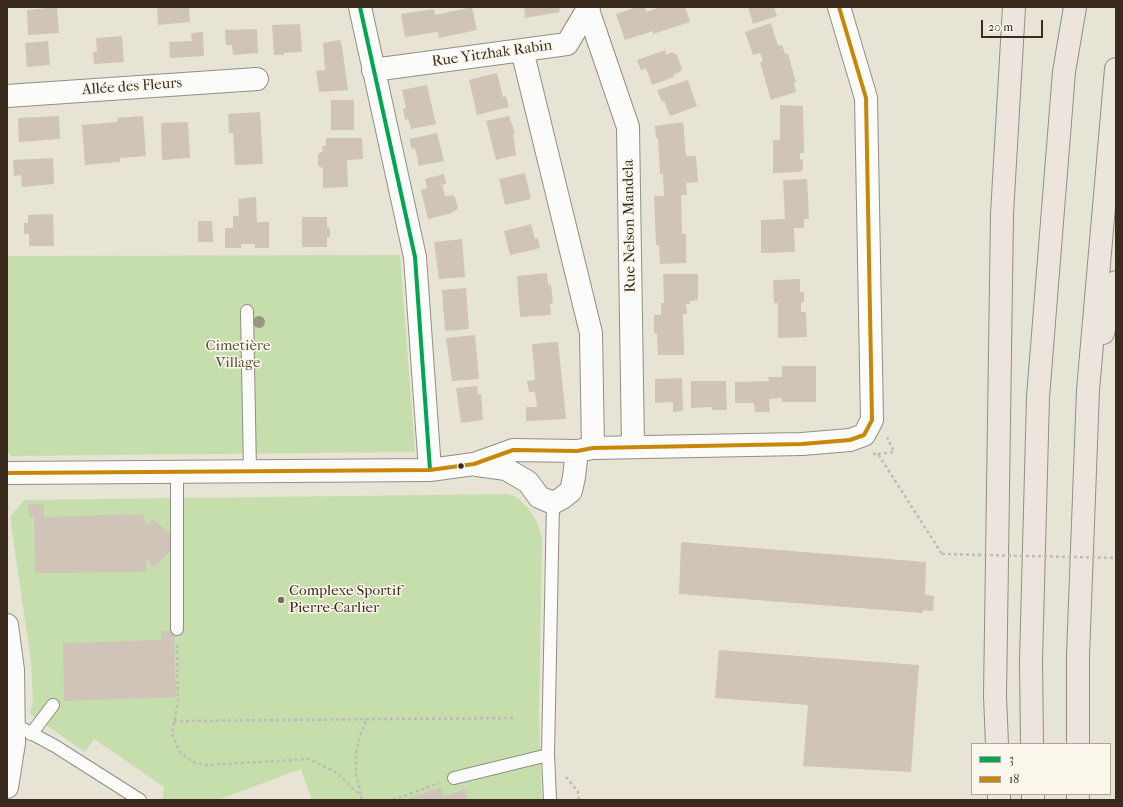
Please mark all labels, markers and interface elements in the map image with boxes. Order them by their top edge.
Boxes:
scale bar [983,12,1045,38]
text: 20 m [988,20,1013,34]
street label: Rue Yitzhak Rabin [431,37,553,71]
street label: Allée des Fleurs [81,75,183,99]
street label: Rue Nelson Mandela [620,159,640,293]
park label: Cimetière Village [205,337,271,372]
unlabelled marker [456,461,466,471]
place label: Complexe Sportif Pierre-Carlier [289,582,401,617]
marker: Complexe Sportif Pierre-Carlier [276,595,286,605]
legend [971,743,1111,795]
text: 3 [1009,752,1014,766]
text: 18 [1009,772,1019,786]

